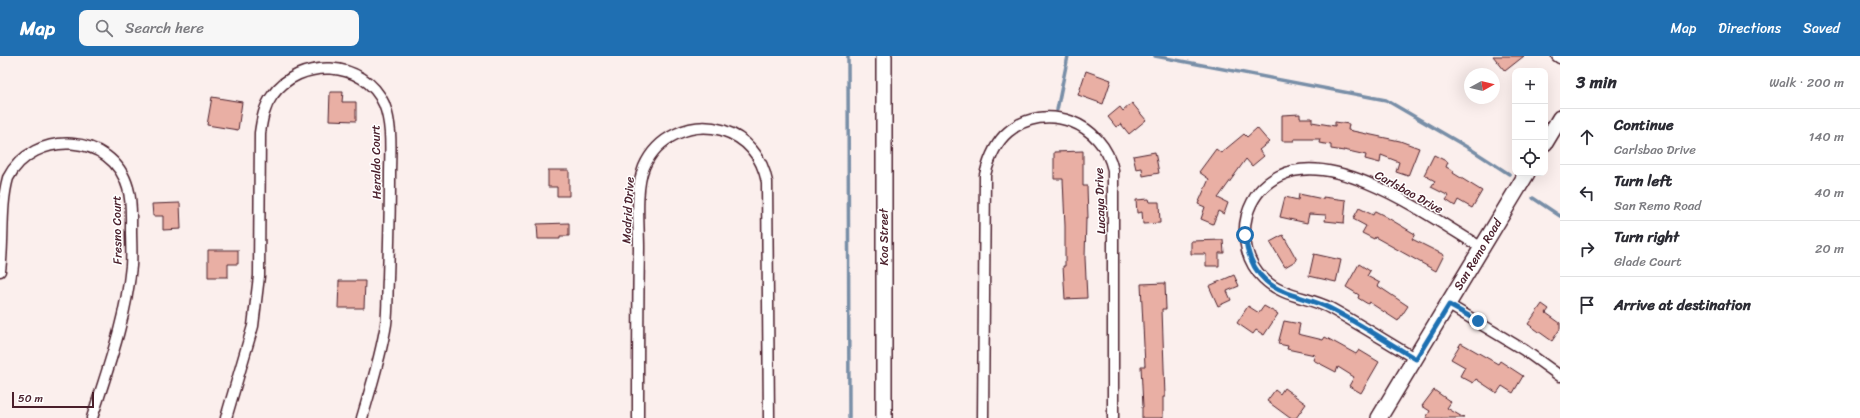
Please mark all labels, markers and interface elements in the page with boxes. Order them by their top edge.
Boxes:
search box [79,10,359,46]
text: Map [20,12,55,45]
text: Search here [125,15,204,41]
text: Map [1670,16,1696,41]
text: Directions [1718,16,1781,41]
text: Saved [1803,16,1840,41]
icon: search [93,17,115,39]
text: 3 min [1576,67,1617,97]
north arrow [1464,68,1500,104]
map controls [1512,68,1548,176]
button: + [1512,68,1548,104]
text: Walk · 200 m [1769,71,1844,94]
button: − [1512,104,1548,140]
text: Continue [1614,112,1674,138]
street label: Heraldo Court [364,125,388,199]
text: 140 m [1809,125,1844,148]
icon: ahead [1576,126,1598,148]
text: Carlsbao Drive [1614,138,1696,161]
button: locate [1512,140,1548,176]
street label: Carlsbao Drive [1371,164,1447,220]
street label: Lucaya Drive [1088,167,1112,235]
text: Turn left [1614,168,1672,194]
street label: Madrid Drive [615,176,641,244]
text: 40 m [1814,181,1844,204]
icon: left [1576,182,1598,204]
text: San Remo Road [1614,194,1701,217]
street label: Fresno Court [105,195,129,265]
street label: Koa Street [873,207,895,266]
street label: San Remo Road [1448,214,1508,295]
text: Turn right [1614,224,1679,250]
route start [1236,226,1254,244]
text: 20 m [1815,237,1844,260]
icon: right [1576,238,1598,260]
text: Glade Court [1614,250,1682,273]
text: Arrive at destination [1614,292,1751,318]
icon: arrive [1576,294,1598,316]
route end [1469,312,1487,330]
text: 50 m [18,389,43,408]
scale bar [12,390,94,409]

